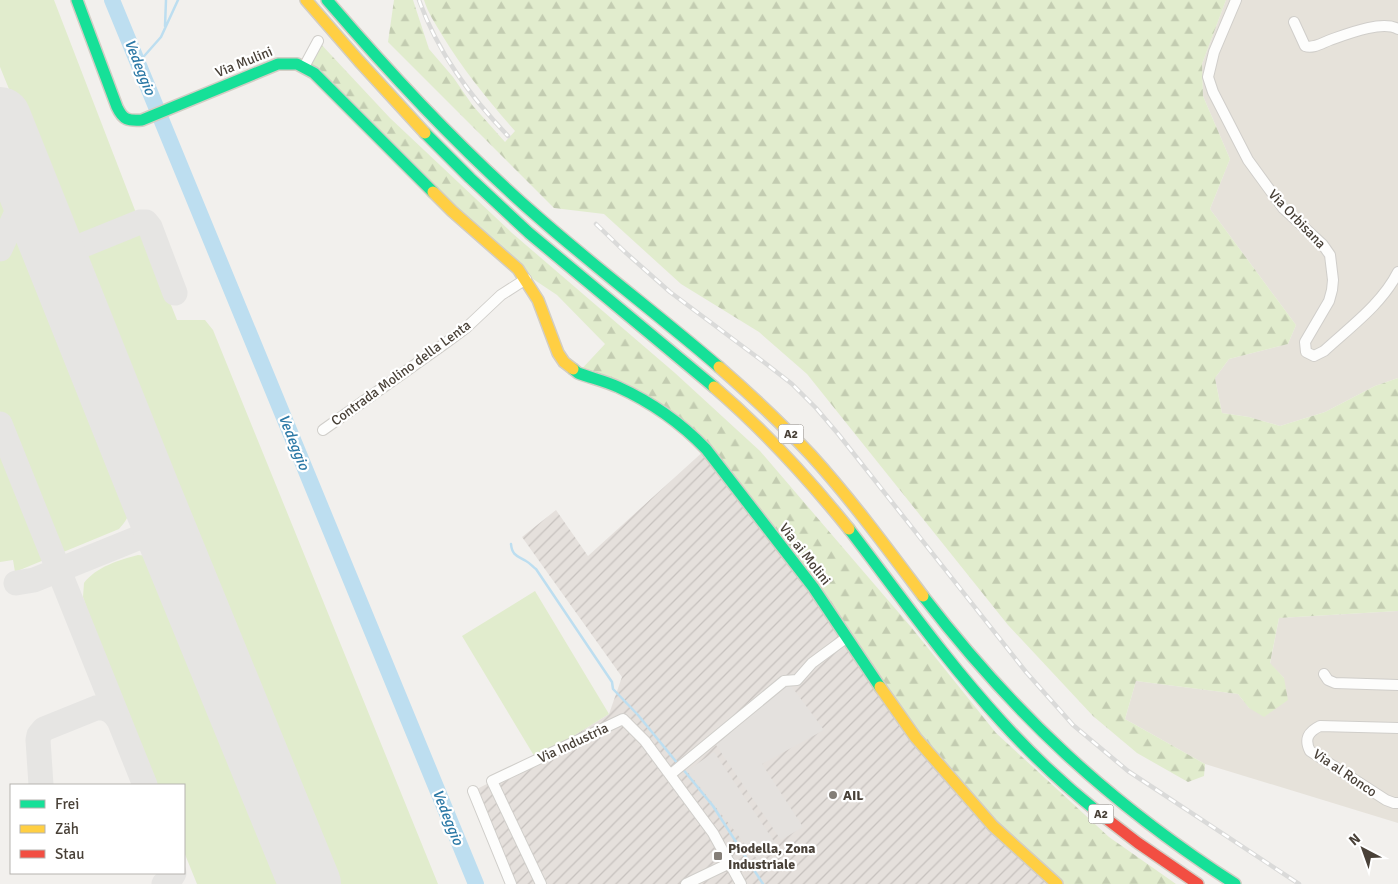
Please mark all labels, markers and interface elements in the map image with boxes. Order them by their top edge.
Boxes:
water label: Vedeggio [121,37,160,99]
street label: Via Mulini [213,43,275,81]
street label: Via Orbisana [1265,186,1329,252]
street label: Contrada Molino della Lenta [328,317,474,429]
water label: Vedeggio [275,412,314,474]
road number: A2 [778,424,804,444]
street label: Via ai Molini [776,520,834,588]
street label: Via Industria [535,719,611,767]
street label: Via al Ronco [1310,745,1380,801]
legend [10,784,185,874]
water label: Vedeggio [429,787,468,849]
place label: AIL [843,787,864,804]
marker: AIL [827,789,839,801]
text: Frei [55,795,79,813]
road number: A2 [1088,804,1114,824]
text: Zäh [55,820,79,838]
north arrow [1338,824,1388,874]
text: N [1346,830,1364,849]
place label: Piodella, Zona Industriale [728,840,815,873]
text: Stau [55,845,84,863]
marker: Piodella, Zona Industriale [712,850,724,862]

